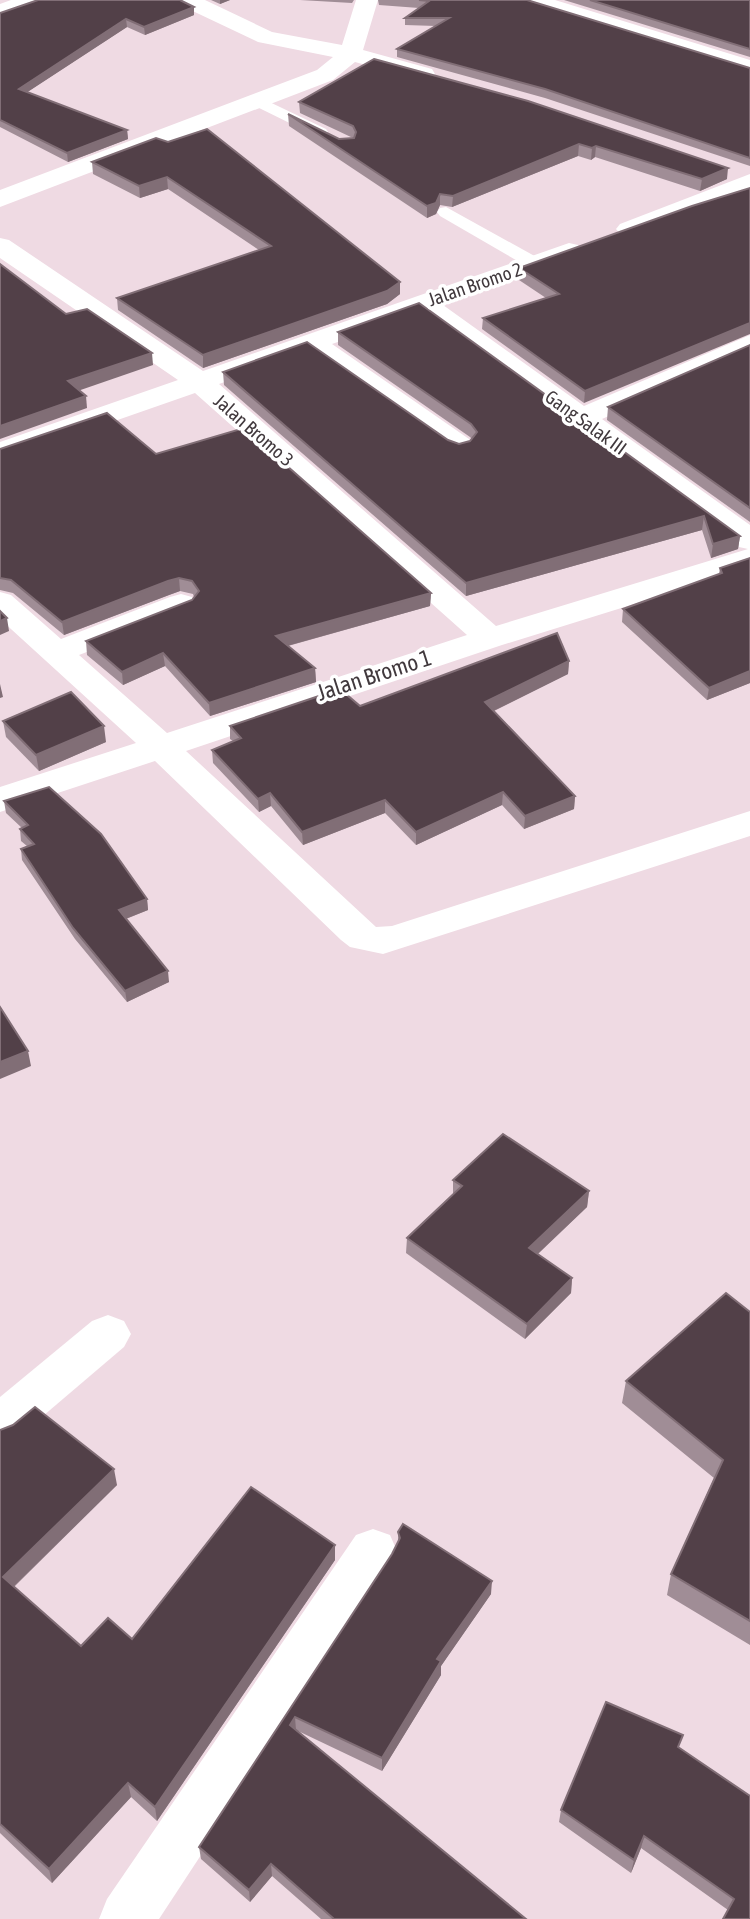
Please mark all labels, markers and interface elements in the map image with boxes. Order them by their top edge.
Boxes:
street label: Jalan Bromo 2 [425,258,525,310]
street label: Gang Salak III [541,385,631,459]
street label: Jalan Bromo 3 [210,389,298,471]
street label: Jalan Bromo 1 [313,644,435,706]

